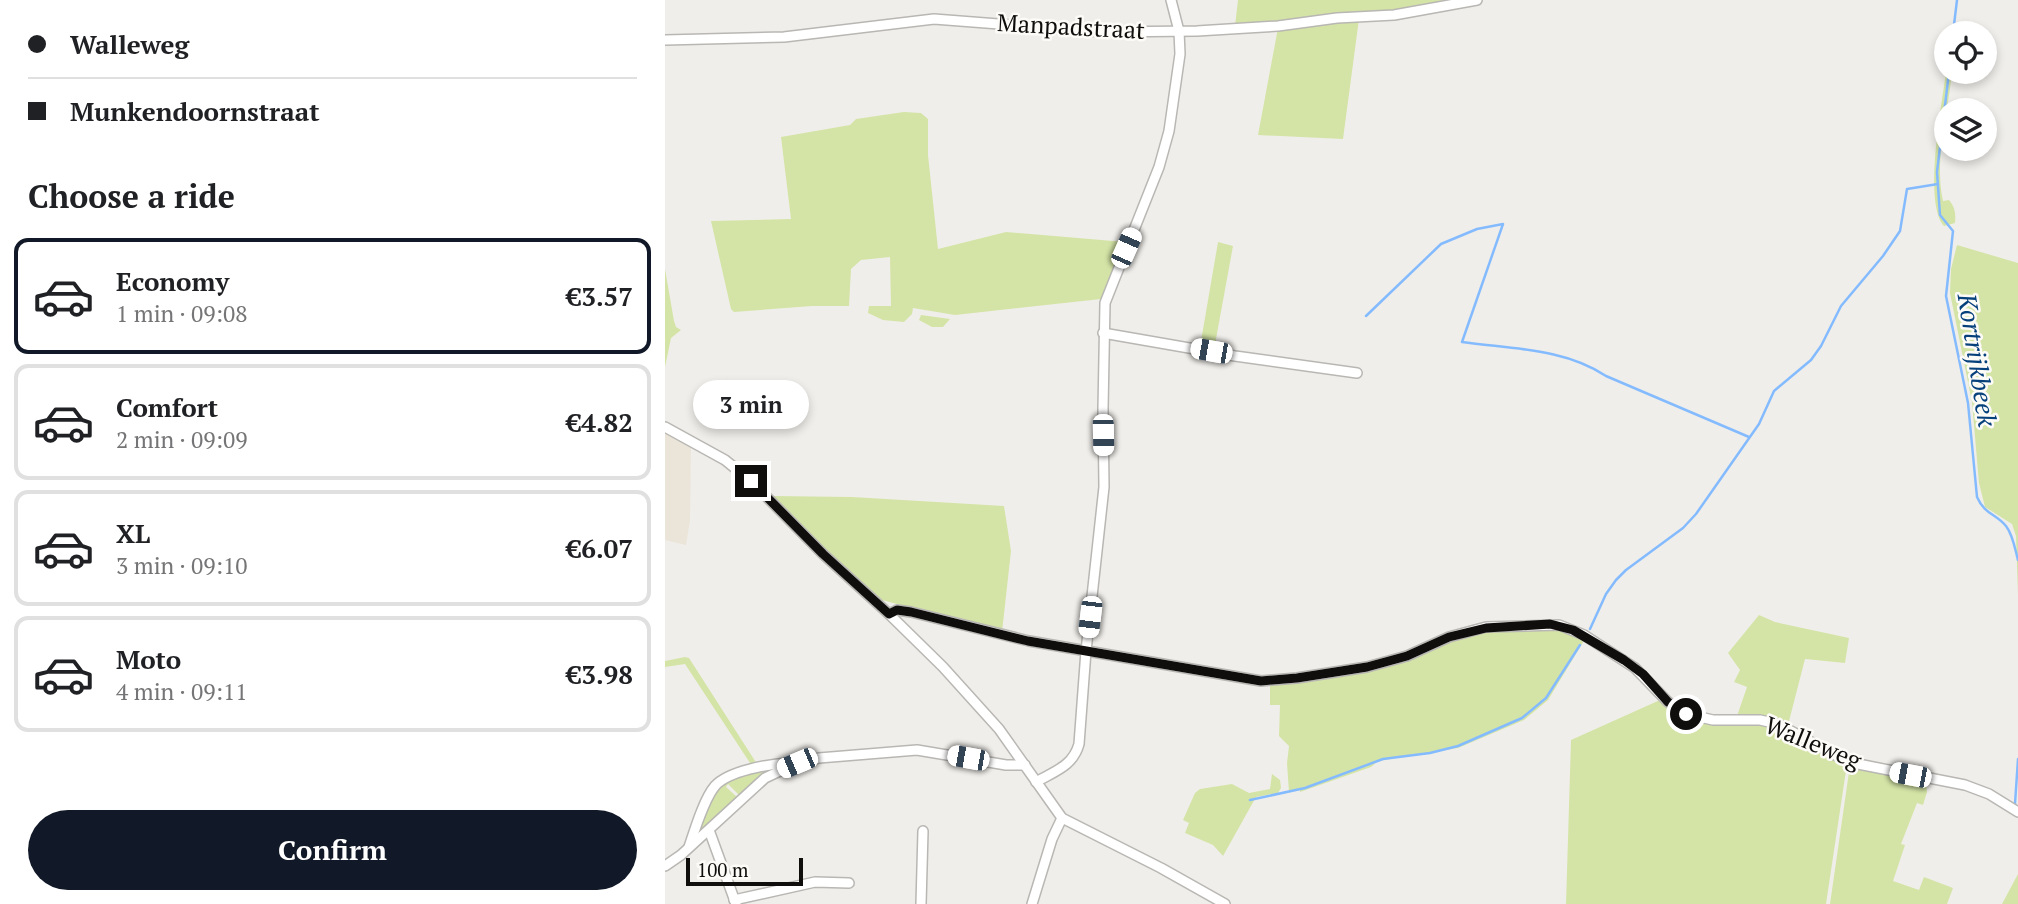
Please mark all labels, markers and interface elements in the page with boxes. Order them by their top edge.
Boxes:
street label: Manpadstraat [996,6,1146,46]
map controls [1934,21,1997,161]
button: locate [1934,21,1997,84]
text: Walleweg [70,27,189,61]
text: Munkendoornstraat [70,94,320,128]
button: layers [1934,98,1997,161]
text: Choose a ride [28,175,235,217]
car [1108,225,1145,271]
text: Economy [116,264,229,298]
icon: car [32,265,95,328]
text: €3.57 [567,279,633,313]
water label: Kortrijkbeek [1951,290,2005,430]
text: 1 min · 09:08 [116,298,248,329]
car [1189,337,1234,365]
callout: 3 min [693,379,809,428]
text: 3 min [720,389,782,420]
text: Comfort [116,390,218,424]
icon: car [32,391,95,454]
text: €4.82 [567,405,633,439]
car [1093,414,1114,456]
text: 2 min · 09:09 [116,424,248,455]
route end [735,465,767,497]
text: XL [116,516,150,550]
icon: car [32,517,95,580]
text: €6.07 [567,531,633,565]
text: 3 min · 09:10 [116,550,248,581]
car [1078,595,1103,639]
text: Moto [116,642,181,676]
icon: car [32,643,95,706]
text: €3.98 [567,657,633,691]
text: 4 min · 09:11 [116,676,248,707]
route start [1670,698,1702,730]
street label: Walleweg [1760,708,1867,776]
car [946,744,991,772]
car [774,745,821,781]
car [1888,761,1933,789]
button: Confirm [28,810,637,890]
scale bar [686,855,803,887]
text: 100 m [697,857,748,882]

